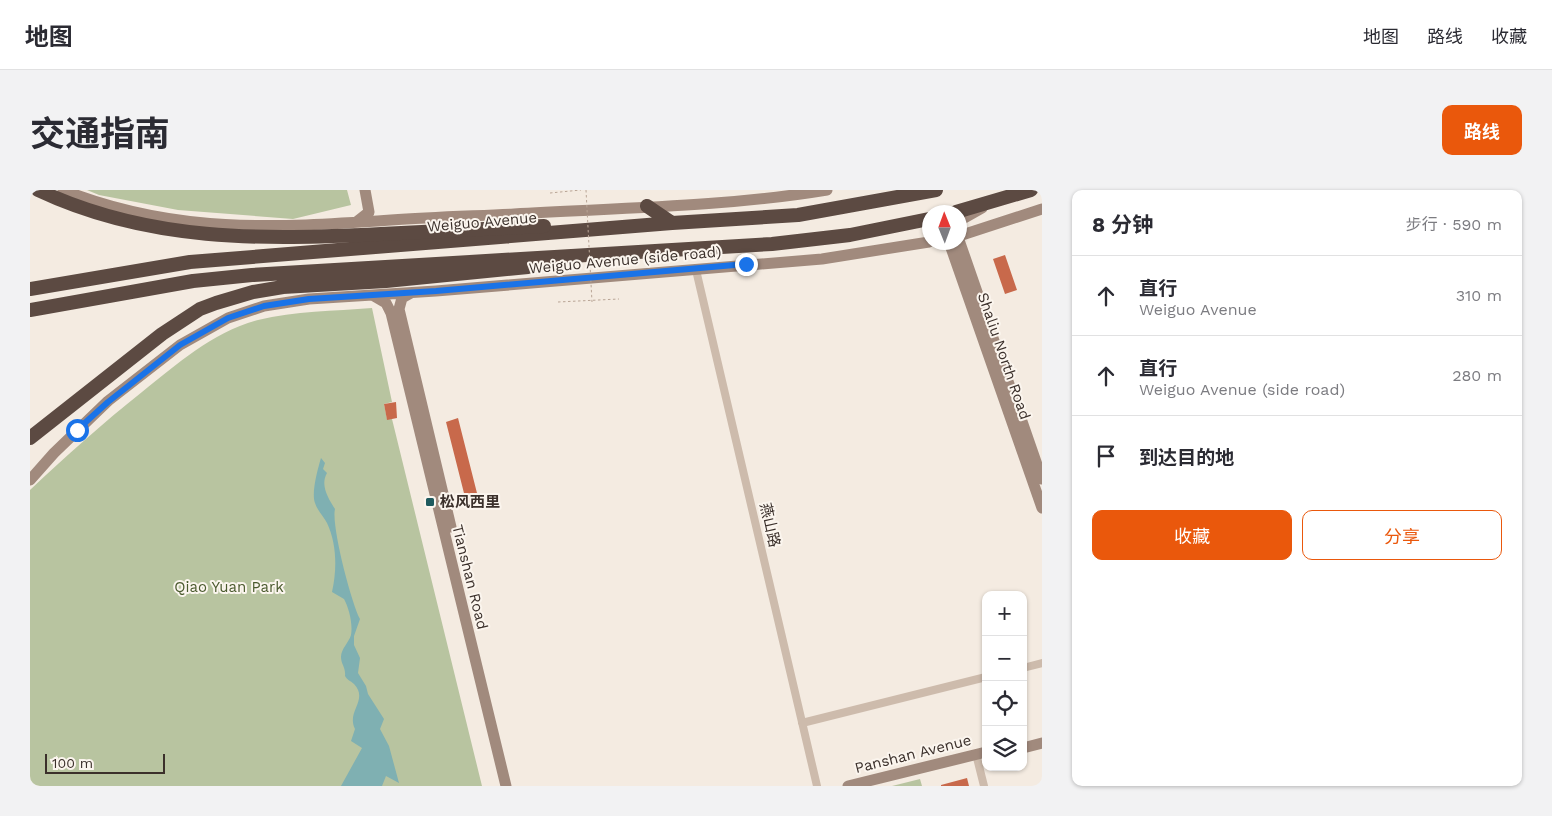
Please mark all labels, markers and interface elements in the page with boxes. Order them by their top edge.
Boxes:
text: 地图 [25,23,73,51]
text: 地图 [1363,26,1399,47]
text: 路线 [1427,26,1463,47]
text: 收藏 [1491,26,1527,47]
button: 路线 [1442,105,1522,155]
text: 交通指南 [30,113,170,155]
north arrow [922,205,967,250]
street label: Weiguo Avenue [426,208,538,236]
text: 8 分钟 [1092,212,1153,237]
text: 步行 · 590 m [1406,215,1502,234]
street label: Weiguo Avenue (side road) [528,243,722,277]
route end [735,253,758,276]
text: 直行 [1139,277,1177,300]
icon: ahead [1092,282,1120,310]
text: 310 m [1456,286,1502,305]
street label: Shaliu North Road [974,290,1034,422]
text: Weiguo Avenue [1139,300,1257,319]
text: 直行 [1139,357,1177,380]
icon: ahead [1092,362,1120,390]
text: 280 m [1452,366,1502,385]
text: Weiguo Avenue (side road) [1139,380,1345,399]
route start [66,419,89,442]
icon: arrive [1092,442,1120,470]
text: 到达目的地 [1139,446,1234,469]
place label: 松风西里 [440,493,500,511]
marker: 松风西里 [424,496,436,508]
street label: 燕山路 [756,501,784,549]
button: 收藏 [1092,510,1292,560]
button: 分享 [1302,510,1502,560]
street label: Tianshan Road [448,523,492,631]
park label: Qiao Yuan Park [174,578,284,596]
map controls [982,591,1027,771]
button: + [982,591,1027,636]
button: − [982,636,1027,681]
button: locate [982,681,1027,726]
button: layers [982,726,1027,771]
street label: Panshan Avenue [853,731,973,777]
scale bar [45,751,165,774]
text: 100 m [52,755,93,771]

